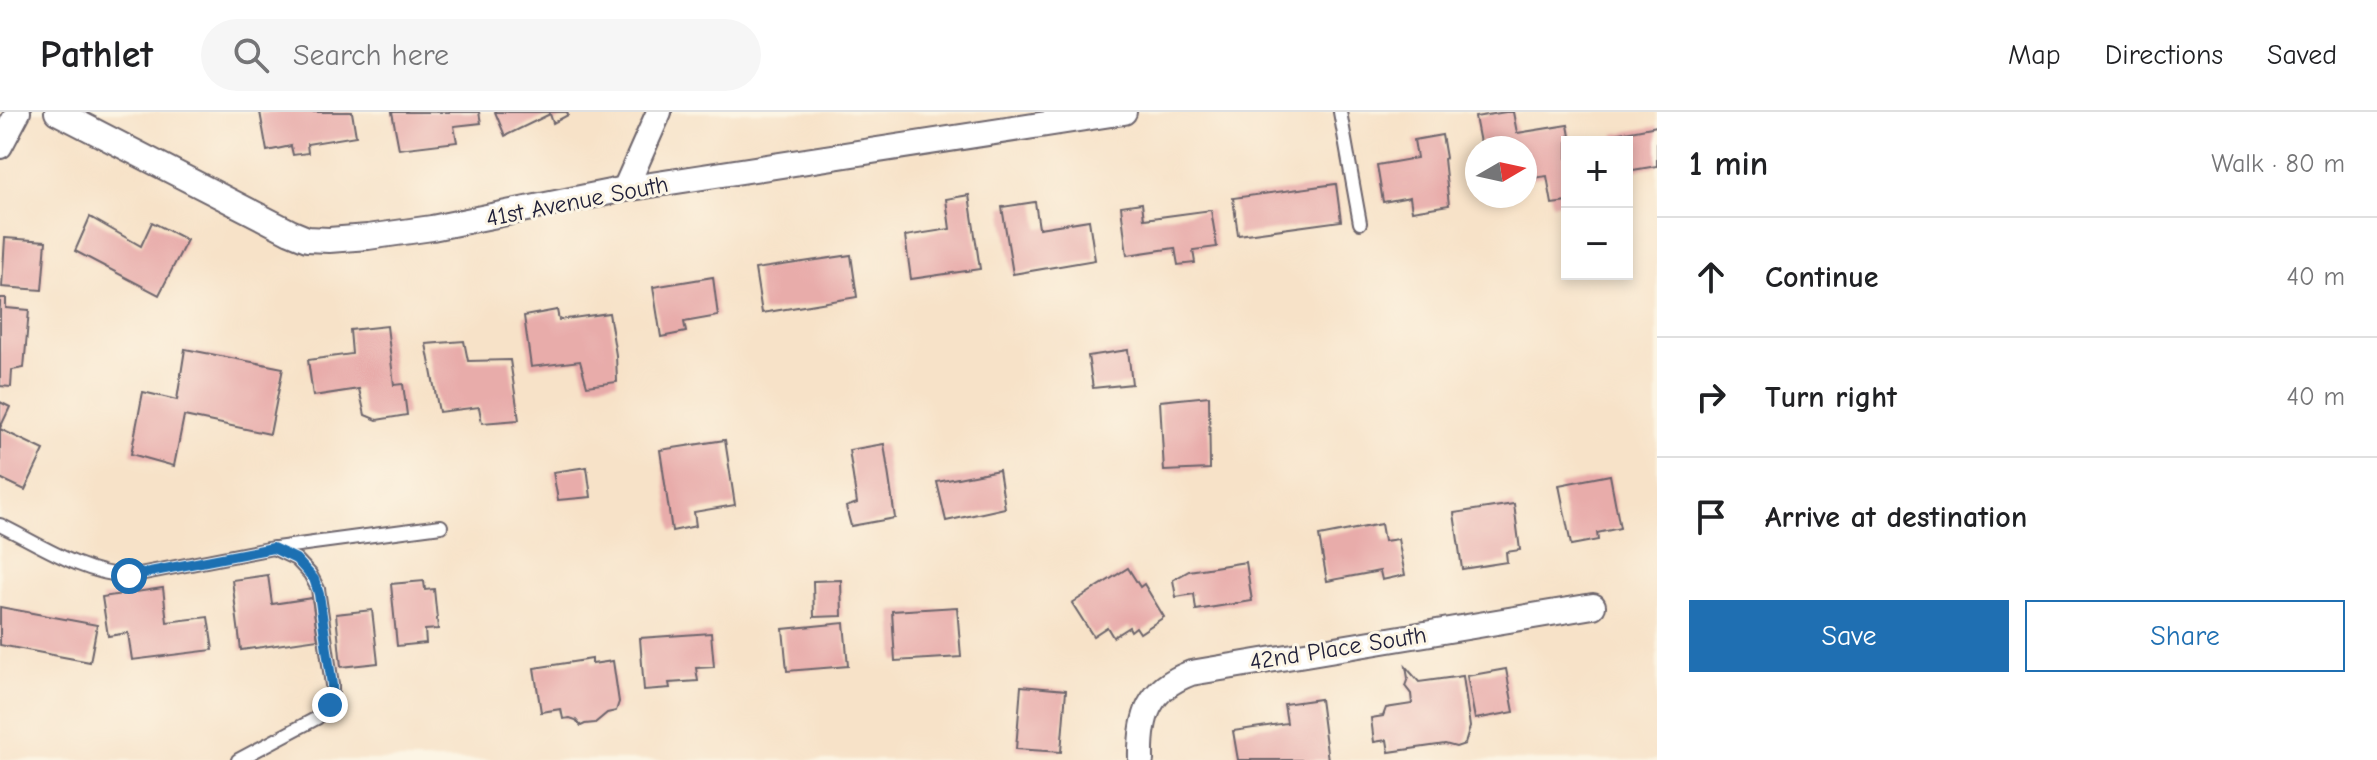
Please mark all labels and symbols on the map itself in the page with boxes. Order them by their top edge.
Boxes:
north arrow [1465,136,1537,208]
street label: 41st Avenue South [484,170,670,232]
route start [111,558,147,594]
street label: 42nd Place South [1248,620,1428,676]
route end [312,687,348,723]

